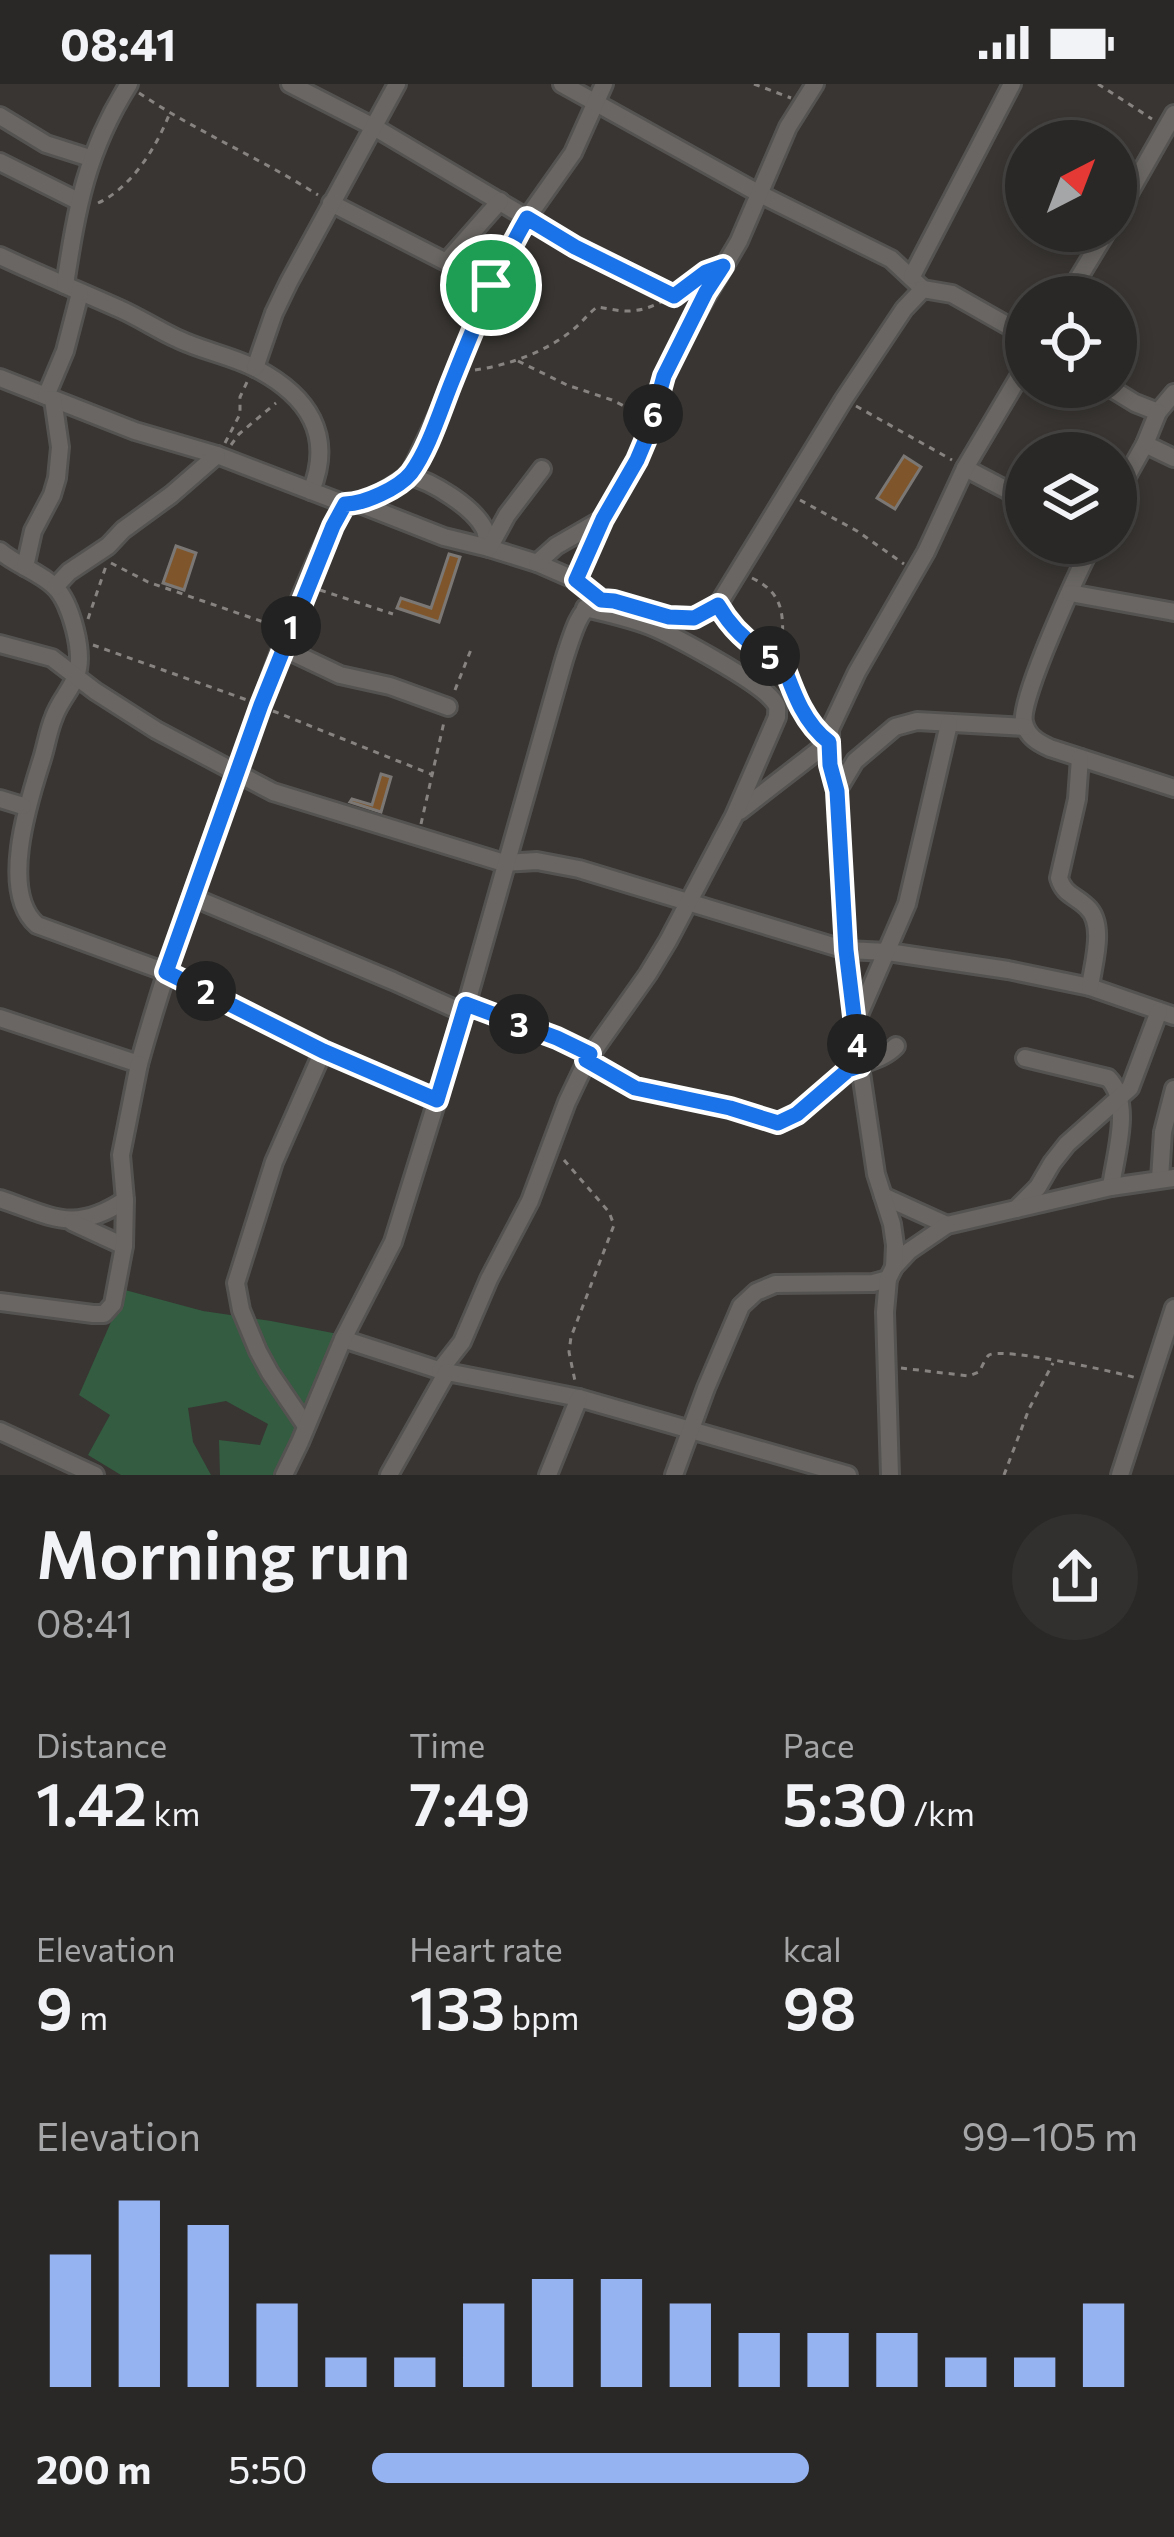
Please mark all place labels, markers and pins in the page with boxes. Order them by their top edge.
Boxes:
pin [440,234,542,336]
pin: 6 [623,384,683,444]
pin: 1 [261,596,321,656]
pin: 5 [740,626,800,686]
pin: 2 [176,961,236,1021]
pin: 3 [489,994,549,1054]
pin: 4 [827,1014,887,1074]

